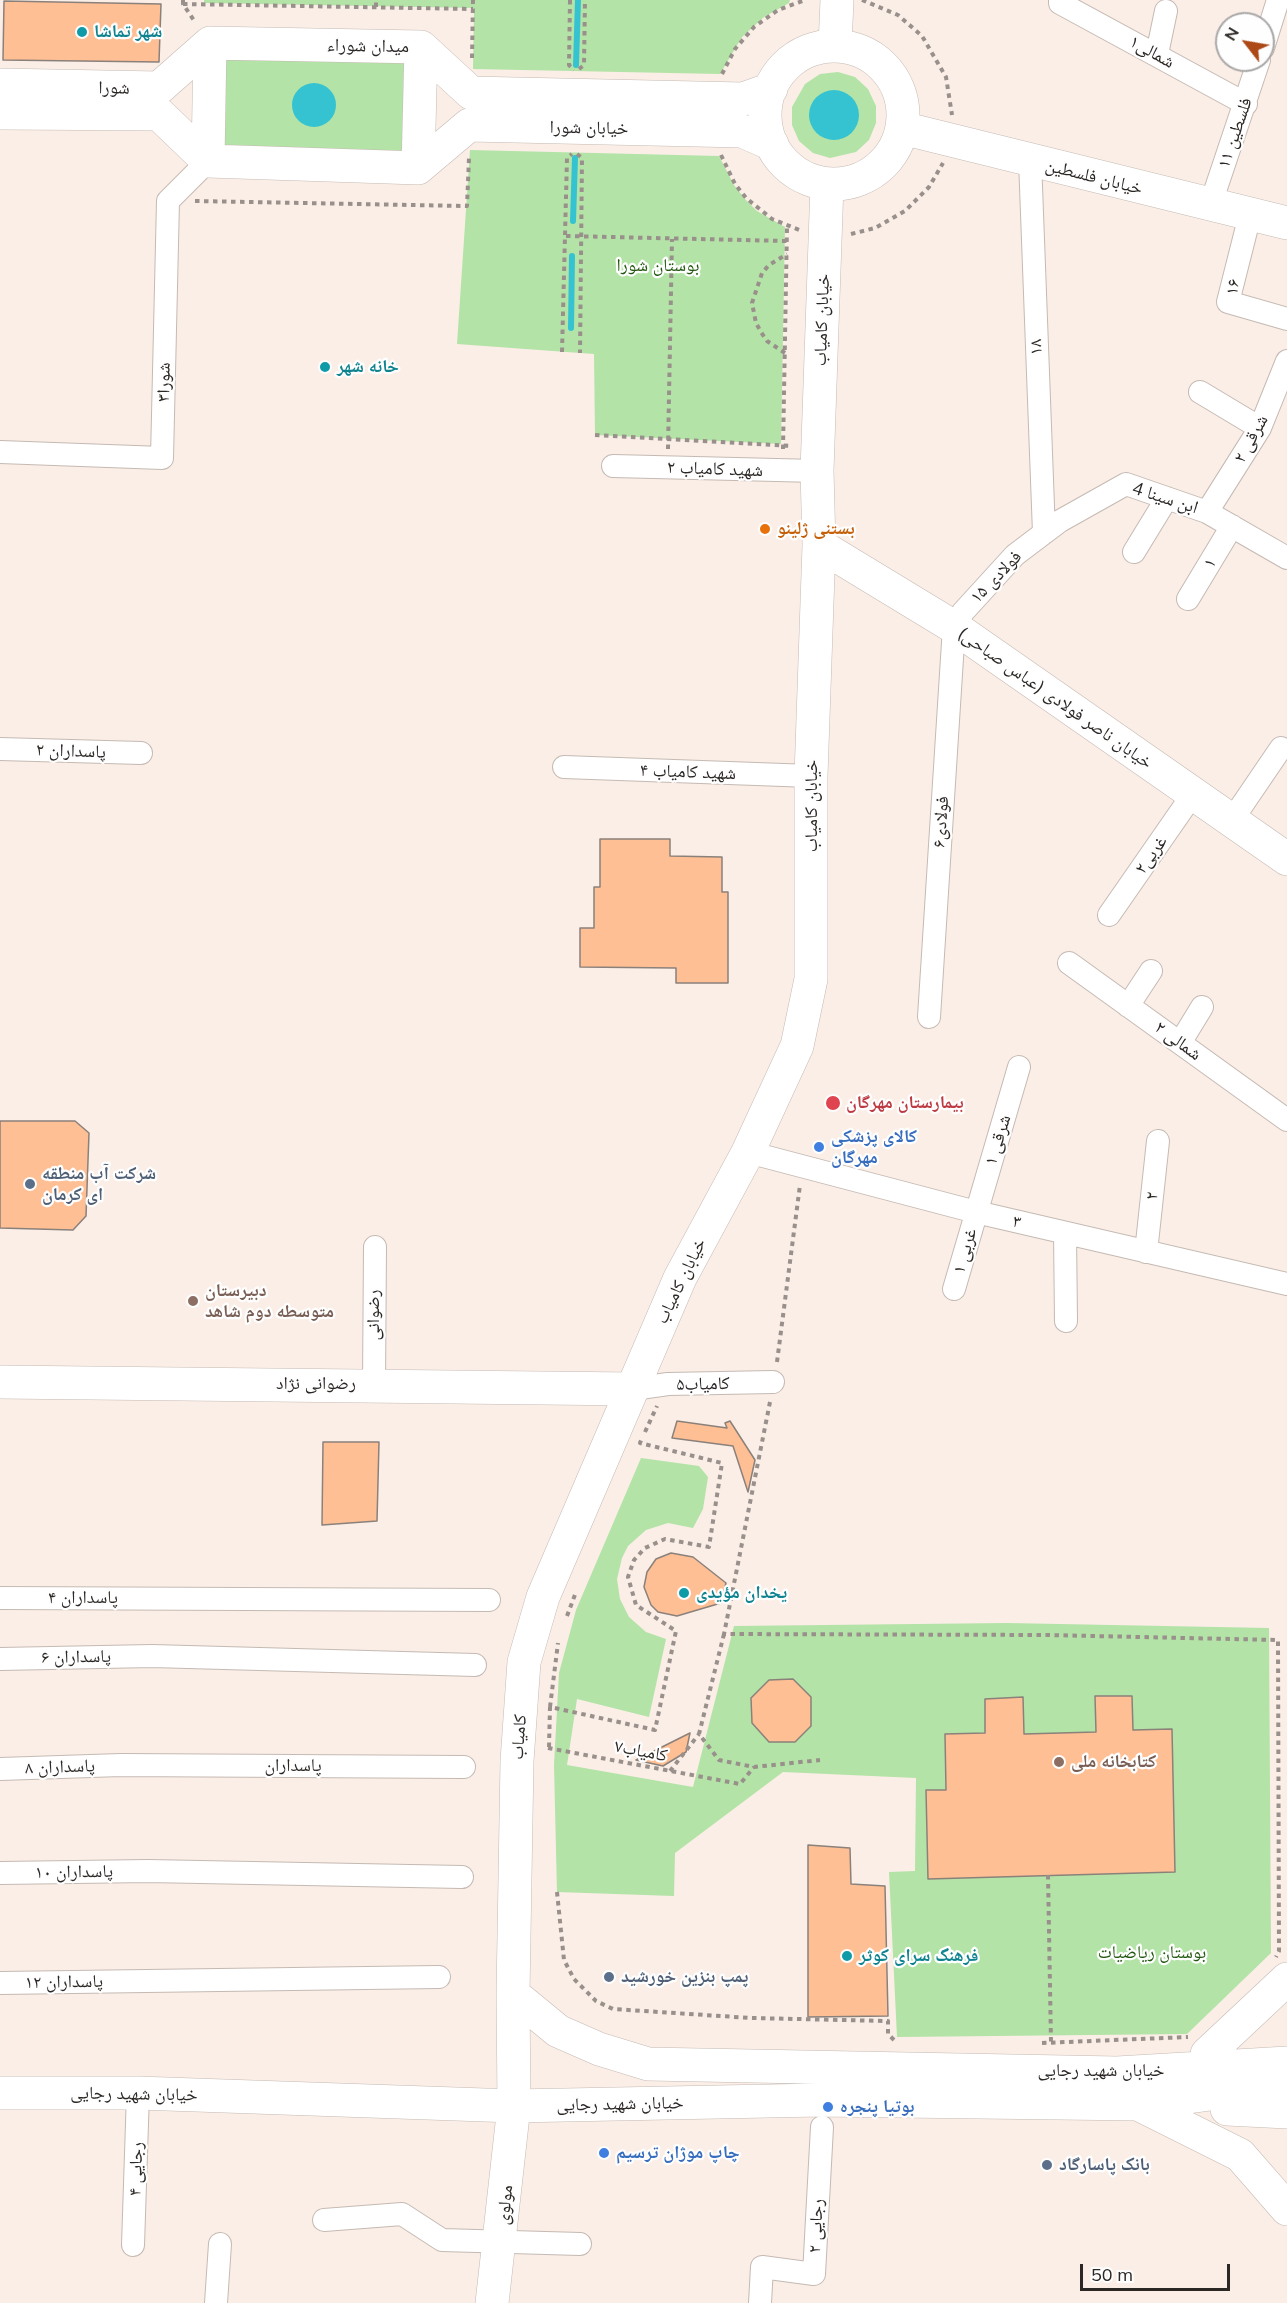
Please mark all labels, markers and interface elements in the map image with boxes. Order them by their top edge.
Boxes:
north arrow [1215,12,1275,72]
place label: شهر تماشا [94,21,162,43]
text: N [1220,23,1243,44]
marker: شهر تماشا [75,25,89,39]
street label: شمالی۱ [1126,31,1178,73]
street label: میدان شوراء [327,34,409,58]
street label: شورا [98,77,130,99]
street label: فلسطین ۱۱ [1213,95,1257,171]
street label: خیابان شورا [549,117,629,139]
street label: خیابان فلسطین [1043,154,1145,200]
park label: بوستان شورا [617,255,699,277]
street label: خیابان کامیاب [810,273,834,367]
street label: ۱۶ [1221,277,1245,297]
street label: ۱۸ [1025,339,1047,355]
place label: خانه شهر [337,356,399,378]
marker: خانه شهر [318,360,332,374]
street label: شورا۳ [153,362,175,402]
street label: ۲ شرقی [1229,411,1273,467]
street label: شهید کامیاب ۲ [666,457,764,481]
street label: ابن سینا 4 [1129,477,1201,519]
place label: بستنی ژلینو [777,518,855,540]
marker: بستنی ژلینو [758,522,772,536]
street label: فولادی ۱۵ [966,546,1026,608]
street label: ۱ [1199,554,1221,572]
street label: خیابان ناصر فولادی (عباس صباحی) [954,622,1156,774]
street label: پاسداران ۲ [36,739,106,763]
street label: شهید کامیاب ۴ [639,760,737,784]
street label: خیابان کامیاب [801,760,823,852]
street label: فولادی۶ [928,795,954,849]
street label: غربی۲ [1130,832,1172,878]
street label: ۲ شمالی [1150,1017,1206,1065]
place label: بیمارستان مهرگان [846,1092,964,1114]
marker: بیمارستان مهرگان [824,1094,842,1112]
street label: ۱ شرقی [980,1112,1016,1168]
place label: کالای پزشکی مهرگان [831,1126,917,1168]
marker: کالای پزشکی مهرگان [812,1140,826,1154]
place label: شرکت آب منطقه ای کرمان [42,1163,156,1206]
marker: شرکت آب منطقه ای کرمان [23,1177,37,1191]
street label: ۲ [1141,1191,1163,1201]
street label: ۳ [1011,1211,1023,1233]
street label: ۱ غربی [948,1226,982,1276]
street label: خیابان کامیاب [651,1235,711,1327]
place label: دبیرستان متوسطه دوم شاهد [205,1280,334,1322]
street label: رضوانی [363,1289,385,1341]
marker: دبیرستان متوسطه دوم شاهد [186,1294,200,1308]
street label: رضوانی نژاد [276,1373,356,1395]
street label: کامیاب۵ [676,1373,730,1395]
place label: یخدان مؤیدی [696,1582,787,1604]
marker: یخدان مؤیدی [677,1586,691,1600]
street label: پاسداران ۴ [48,1587,118,1609]
street label: پاسداران ۶ [41,1646,111,1668]
street label: کامیاب [507,1714,531,1760]
street label: کامیاب۷ [613,1735,669,1767]
place label: کتابخانه ملی [1071,1751,1156,1773]
street label: پاسداران ۸ [25,1755,95,1779]
street label: پاسداران [264,1755,322,1777]
marker: کتابخانه ملی [1052,1755,1066,1769]
street label: پاسداران ۱۰ [35,1861,113,1883]
park label: بوستان ریاضیات [1098,1942,1206,1964]
place label: فرهنگ سرای کوثر [859,1945,978,1967]
marker: فرهنگ سرای کوثر [840,1949,854,1963]
place label: پمپ بنزین خورشید [621,1966,749,1988]
marker: پمپ بنزین خورشید [602,1970,616,1984]
street label: پاسداران ۱۲ [25,1971,103,1993]
street label: خیابان شهید رجایی [1037,2060,1165,2082]
street label: خیابان شهید رجایی [70,2082,198,2106]
street label: خیابان شهید رجایی [556,2092,684,2116]
place label: بوتیا پنجره [840,2096,915,2118]
marker: بوتیا پنجره [821,2100,835,2114]
street label: رجایی ۴ [124,2142,148,2196]
place label: چاپ موژان ترسیم [616,2142,740,2164]
marker: چاپ موژان ترسیم [597,2146,611,2160]
place label: بانک پاسارگاد [1059,2154,1150,2176]
marker: بانک پاسارگاد [1040,2158,1054,2172]
street label: مولوی [492,2184,518,2226]
street label: رجایی ۲ [804,2198,828,2254]
scale bar [1083,2252,1233,2290]
text: 50 m [1091,2263,1133,2286]

